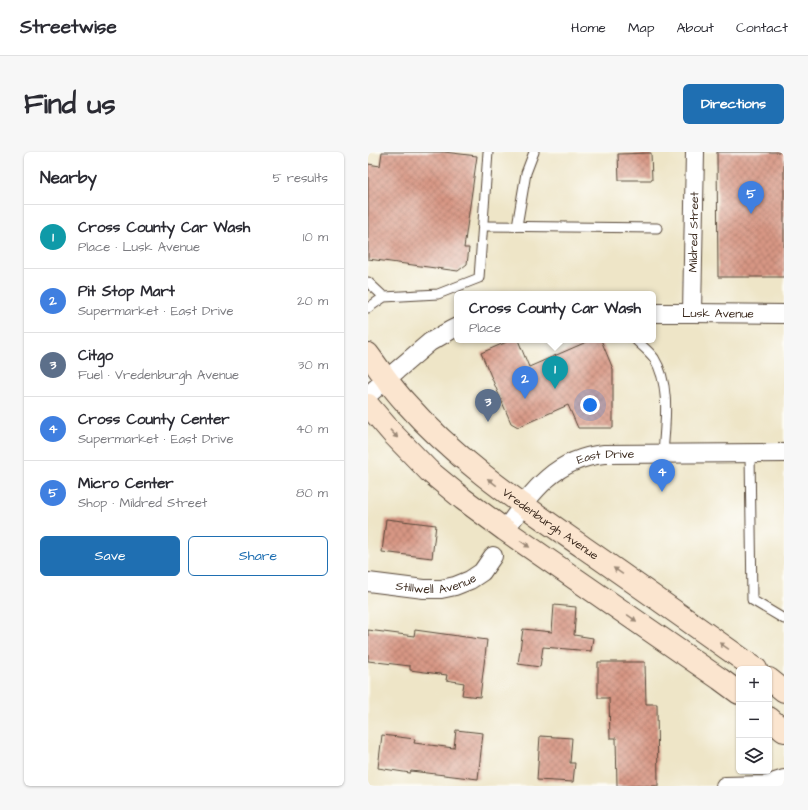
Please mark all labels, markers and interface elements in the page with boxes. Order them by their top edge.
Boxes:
text: Streetwise [20,14,117,41]
text: Home [571,18,606,38]
text: Map [628,18,654,38]
text: About [676,18,714,38]
text: Contact [736,18,788,38]
button: Directions [683,84,784,124]
text: Find us [24,85,115,124]
text: Nearby [40,166,97,190]
text: 5 results [272,169,328,187]
pin: 5 [738,181,764,214]
street label: Mildred Street [685,191,703,273]
text: Cross County Car Wash [78,217,250,238]
text: 1 [52,228,54,246]
text: 10 m [303,228,328,246]
text: Place · Lusk Avenue [78,238,200,256]
text: Pit Stop Mart [78,281,175,302]
popup [454,291,656,343]
text: 2 [49,292,57,310]
text: 20 m [297,292,328,310]
text: Cross County Car Wash [469,298,641,319]
text: Supermarket · East Drive [78,302,233,320]
street label: Lusk Avenue [682,305,754,323]
text: Place [469,319,501,337]
text: Citgo [78,345,113,366]
text: 3 [50,356,56,374]
text: 30 m [298,356,328,374]
pin: 1 [542,356,568,389]
text: Fuel · Vredenburgh Avenue [78,366,239,384]
pin: 2 [512,366,538,399]
pin: 3 [475,389,501,422]
your location [580,395,600,415]
text: Cross County Center [78,409,230,430]
text: 4 [49,420,57,438]
text: 40 m [296,420,328,438]
one-way arrow [389,429,398,439]
text: Supermarket · East Drive [78,430,233,448]
street label: East Drive [574,446,635,469]
pin: 4 [649,459,675,492]
text: Micro Center [78,473,174,494]
one-way arrow [486,478,497,486]
text: 5 [48,484,58,502]
text: 80 m [296,484,328,502]
street label: Vredenburgh Avenue [498,484,602,565]
text: Shop · Mildred Street [78,494,207,512]
button: Save [40,536,180,576]
button: Share [188,536,328,576]
one-way arrow [520,540,530,548]
one-way arrow [613,567,623,575]
street label: Stillwell Avenue [395,570,480,598]
one-way arrow [627,614,637,622]
one-way arrow [719,642,729,650]
map controls [736,666,772,774]
button: + [736,666,772,702]
button: − [736,702,772,738]
button: layers [736,738,772,774]

